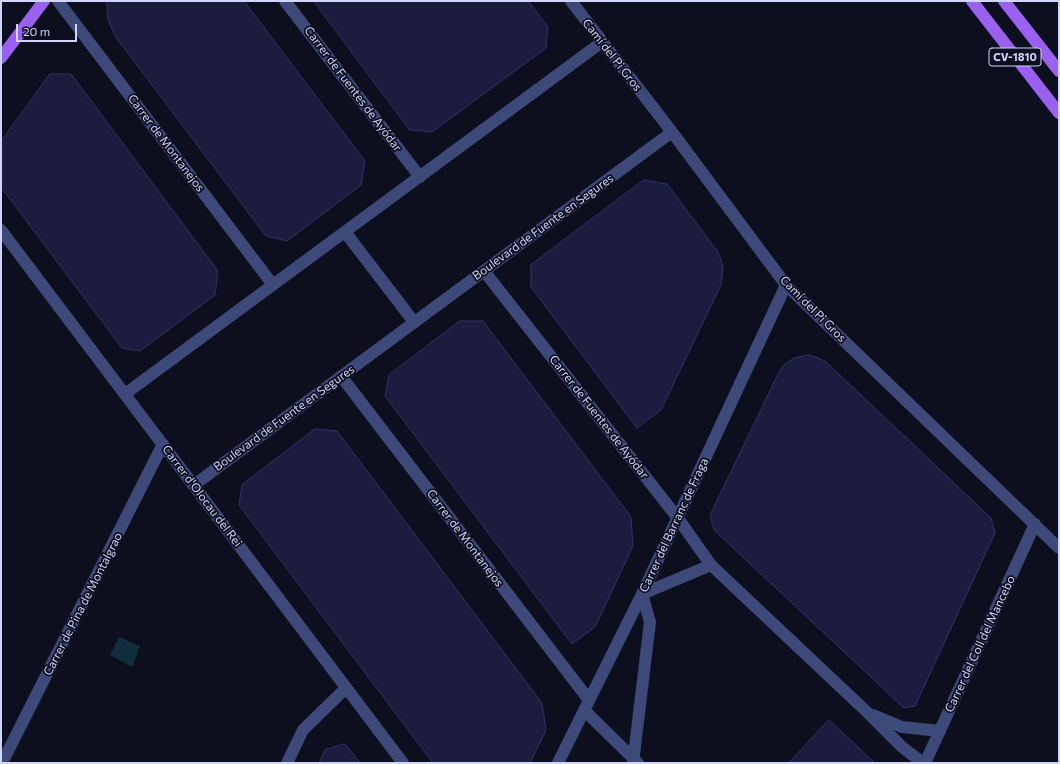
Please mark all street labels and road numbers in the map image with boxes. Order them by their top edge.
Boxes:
street label: Camí del Pi Gros [579,16,645,94]
street label: Carrer de Fuentes de Ayódar [301,24,405,154]
road number: CV-1810 [989,48,1041,66]
street label: Carrer de Montanejos [125,91,207,195]
street label: Boulevard de Fuente en Segures [470,171,616,283]
street label: Camí del Pi Gros [777,273,849,345]
street label: Carrer de Fuentes de Ayódar [546,352,652,482]
street label: Boulevard de Fuente en Segures [211,362,357,474]
street label: Carrer d'Olocau del Rei [159,442,245,550]
street label: Carrer del Barranc de Fraga [636,455,712,595]
street label: Carrer de Montanejos [424,486,506,590]
street label: Carrer de Pina de Montalgrao [41,530,125,678]
street label: Carrer del Coll del Mancebo [942,573,1018,715]

